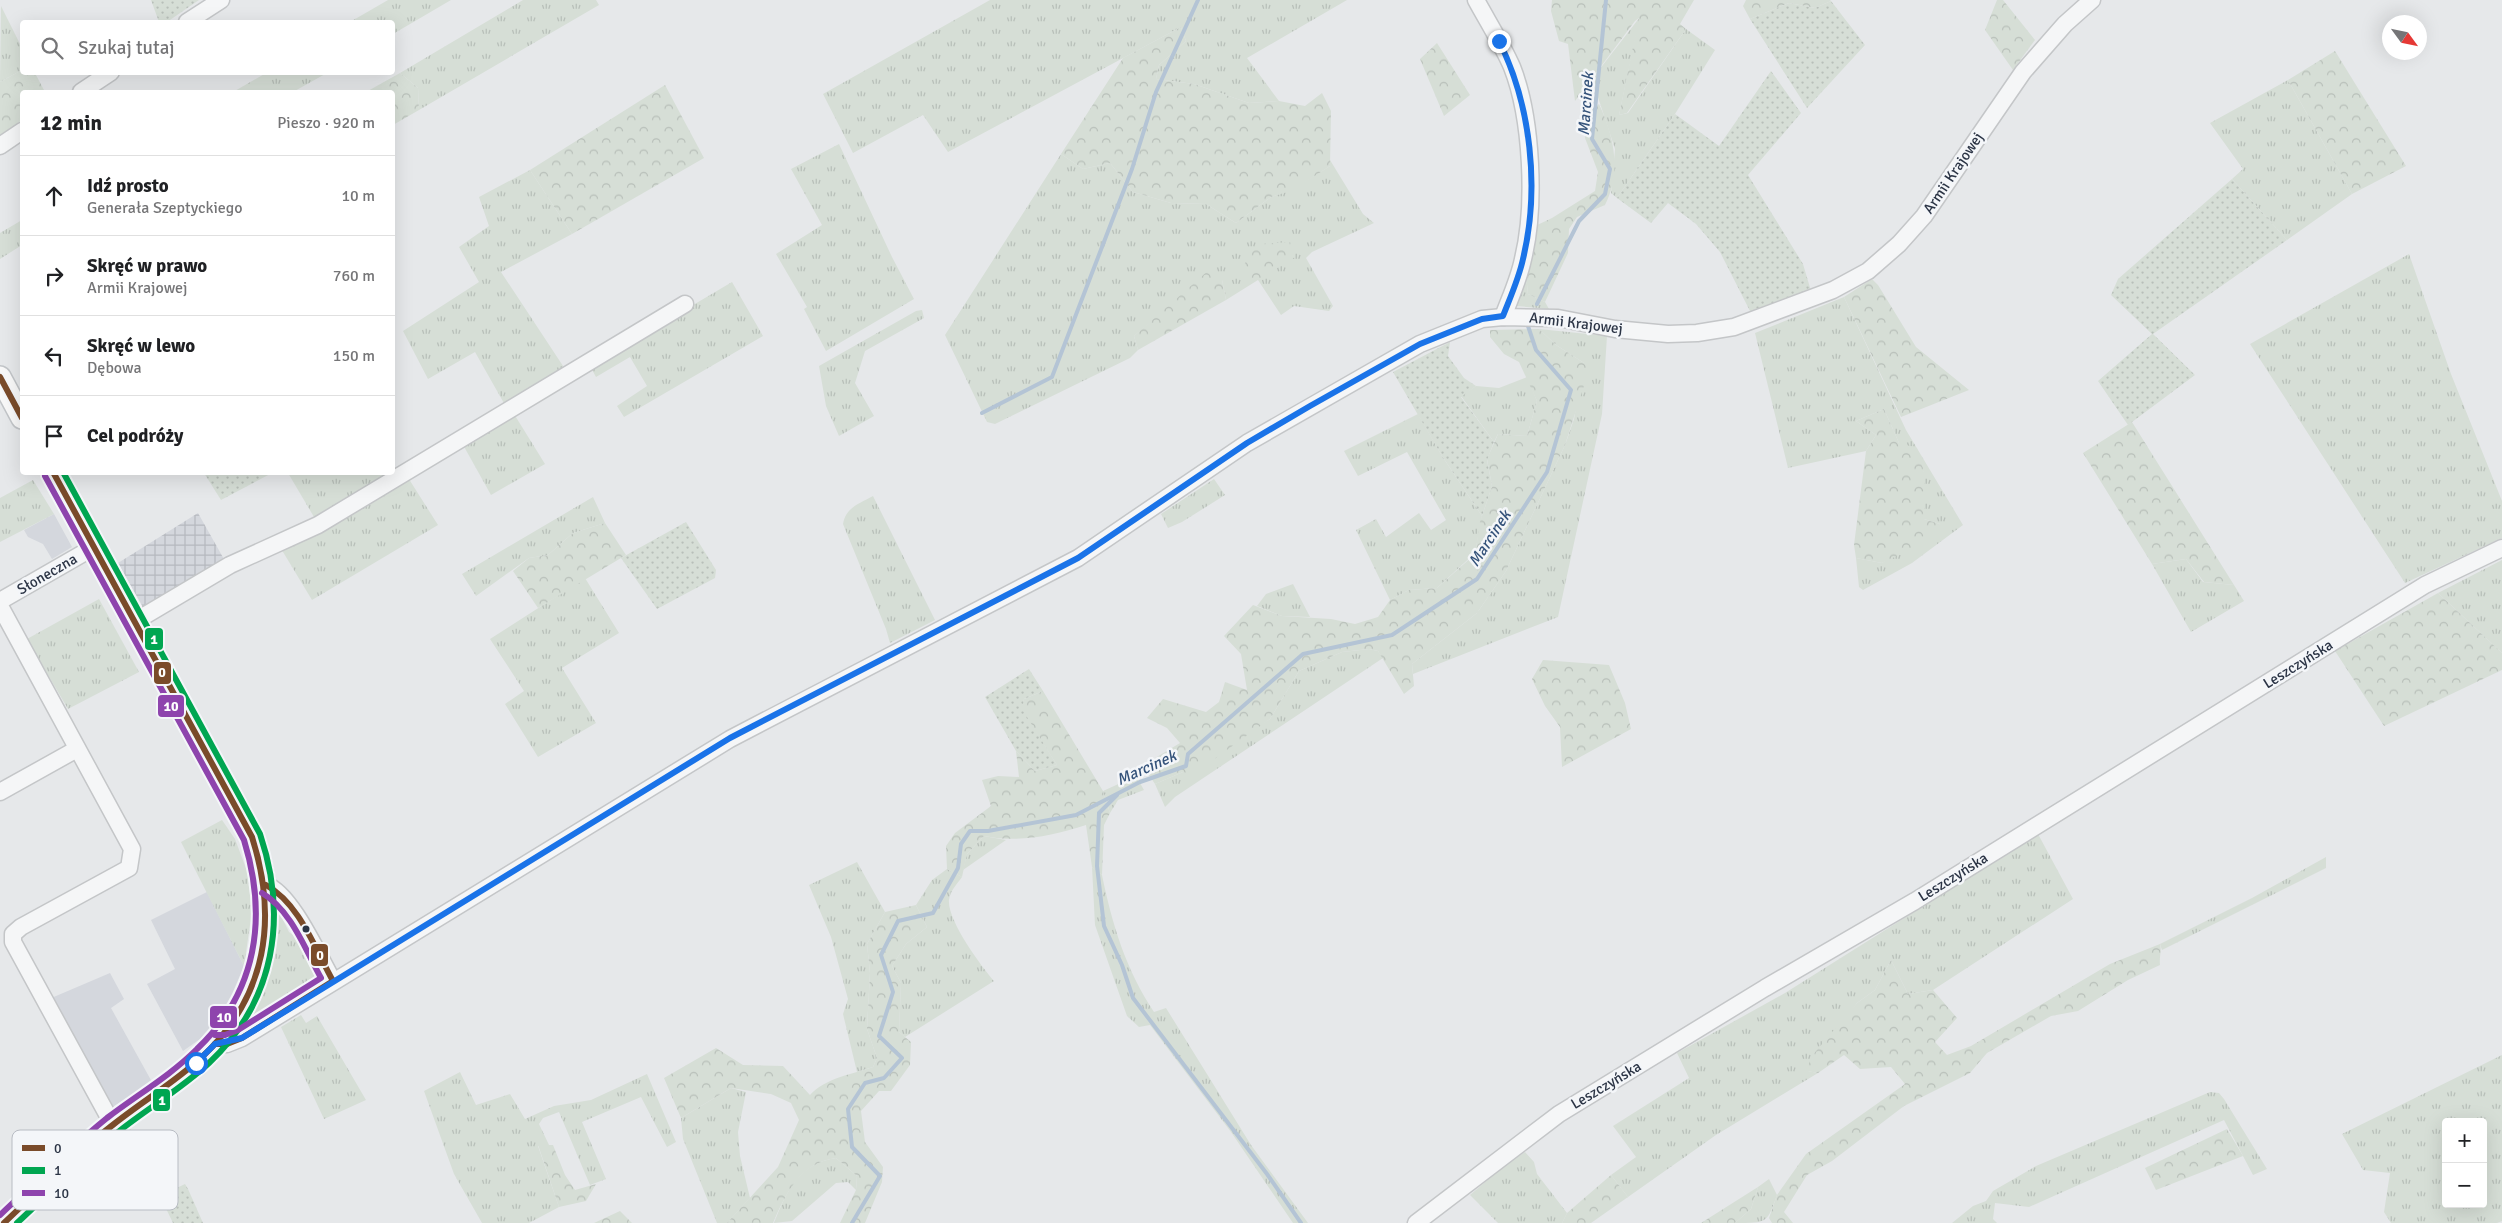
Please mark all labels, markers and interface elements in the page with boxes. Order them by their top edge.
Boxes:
north arrow [2382,15,2427,60]
search box [20,20,395,75]
route end [1488,30,1511,53]
icon: search [38,34,66,62]
text: Szukaj tutaj [78,36,175,60]
water label: Marcinek [1574,70,1598,136]
text: 12 min [40,110,102,136]
text: Pieszo · 920 m [277,113,375,133]
street label: Armii Krajowej [1919,129,1987,217]
text: Idź prosto [87,174,169,198]
icon: ahead [40,182,68,210]
text: 10 m [341,186,375,206]
text: Generała Szeptyckiego [87,198,243,218]
text: Skręć w prawo [87,254,207,278]
icon: right [40,262,68,290]
text: 760 m [333,266,375,286]
text: Armii Krajowej [87,278,187,298]
street label: Armii Krajowej [1528,308,1624,338]
text: Skręć w lewo [87,334,195,358]
icon: left [40,342,68,370]
text: 150 m [333,346,375,366]
text: Dębowa [87,358,142,378]
icon: arrive [40,422,68,450]
text: Cel podróży [87,424,183,448]
water label: Marcinek [1464,505,1517,571]
street label: Słoneczna [14,550,80,598]
line badge: 1 [144,627,164,651]
text: 1 [150,631,158,648]
street label: Leszczyńska [2260,636,2336,692]
line badge: 0 [153,661,172,685]
text: 0 [158,664,166,681]
line badge: 10 [157,694,185,718]
text: 10 [163,698,179,715]
water label: Marcinek [1113,745,1181,790]
street label: Leszczyńska [1915,849,1991,905]
unlabelled marker [301,924,311,934]
line badge: 0 [310,943,329,967]
text: 0 [316,947,324,964]
line badge: 10 [209,1005,238,1029]
text: 10 [216,1009,232,1026]
route start [185,1052,208,1075]
street label: Leszczyńska [1568,1057,1644,1113]
line badge: 1 [152,1088,171,1112]
text: 1 [158,1092,166,1109]
map controls [2442,1118,2487,1208]
button: + [2442,1118,2487,1163]
legend [12,1130,178,1210]
text: 0 [54,1140,62,1157]
text: 1 [54,1162,62,1179]
button: − [2442,1163,2487,1208]
text: 10 [54,1185,69,1202]

